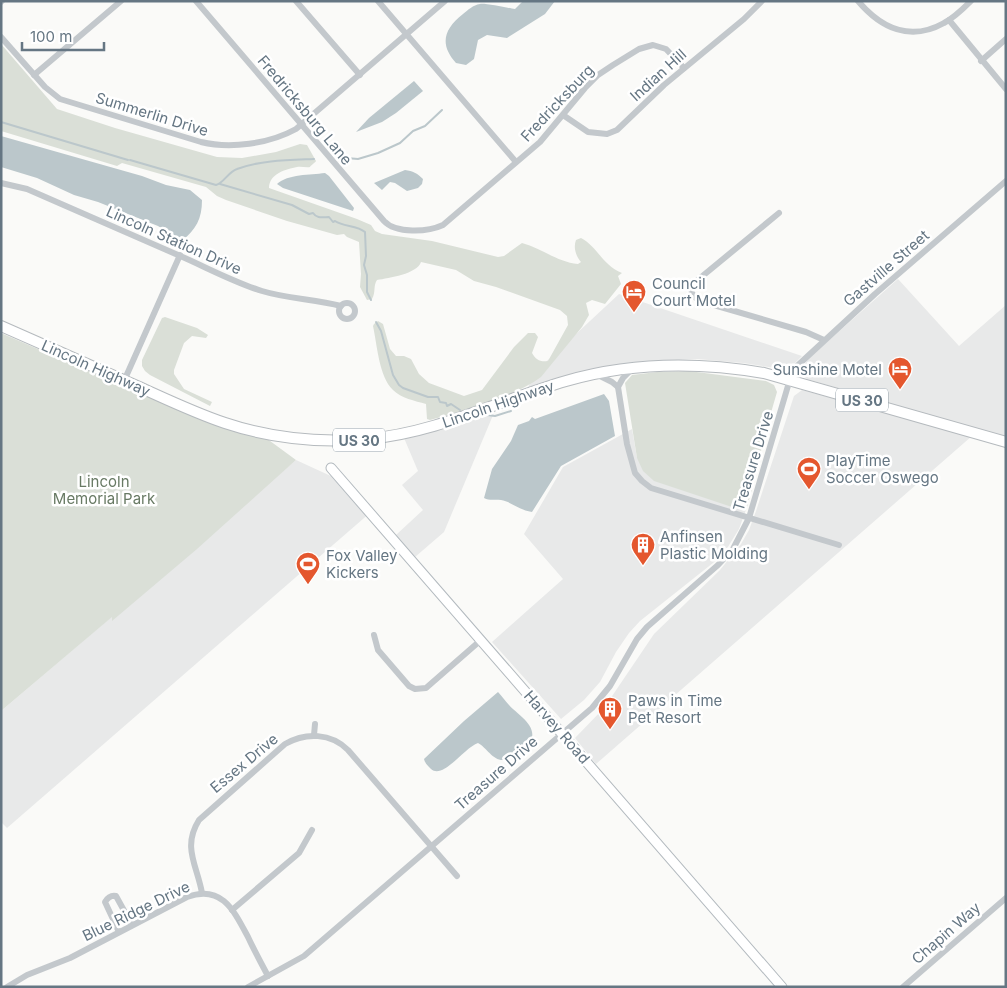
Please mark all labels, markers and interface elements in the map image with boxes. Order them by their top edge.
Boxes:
scale bar [22,20,105,52]
text: 100 m [30,27,72,46]
street label: Indian Hill [626,45,690,105]
street label: Fredricksburg Lane [254,51,356,169]
street label: Fredricksburg [516,60,598,146]
street label: Summerlin Drive [93,88,211,140]
street label: Lincoln Station Drive [103,202,245,278]
street label: Gastville Street [839,226,933,310]
place label: Council Court Motel [652,274,736,310]
hotel icon: Council Court Motel [621,279,647,313]
street label: Lincoln Highway [39,336,154,401]
hotel icon: Sunshine Motel [887,356,913,390]
place label: Sunshine Motel [773,360,882,379]
street label: Lincoln Highway [440,376,557,432]
road number: US 30 [836,388,888,412]
street label: Treasure Drive [729,409,777,513]
road number: US 30 [333,428,385,452]
place label: PlayTime Soccer Oswego [826,451,939,487]
sports icon: PlayTime Soccer Oswego [796,456,822,490]
park label: Lincoln Memorial Park [53,472,156,508]
place label: Anfinsen Plastic Molding [660,527,768,563]
building icon: Anfinsen Plastic Molding [630,532,656,566]
place label: Fox Valley Kickers [326,546,398,582]
sports icon: Fox Valley Kickers [295,551,321,585]
street label: Harvey Road [520,686,594,768]
place label: Paws in Time Pet Resort [628,691,722,727]
building icon: Paws in Time Pet Resort [597,696,623,730]
street label: Essex Drive [206,729,282,797]
street label: Treasure Drive [451,732,541,814]
street label: Blue Ridge Drive [79,877,193,945]
street label: Chapin Way [908,898,985,968]

